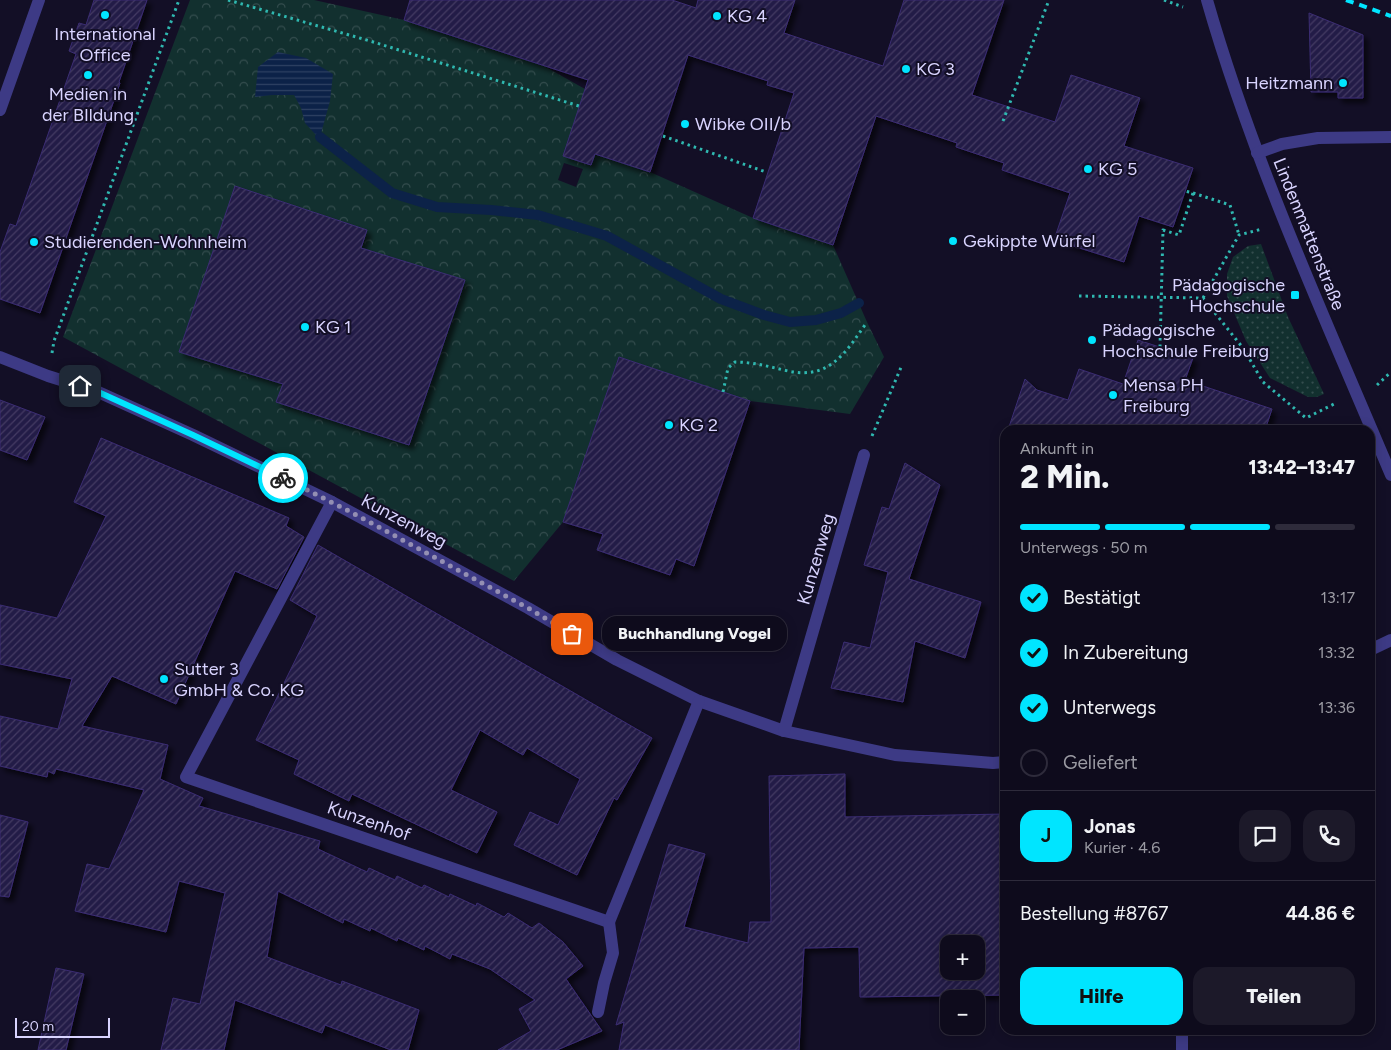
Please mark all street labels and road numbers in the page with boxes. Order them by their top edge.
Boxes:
street label: Lindenmattenstraße [1268,155,1350,314]
street label: Kunzenweg [357,489,451,553]
street label: Kunzenweg [792,511,840,607]
street label: Kunzenhof [324,796,414,846]

